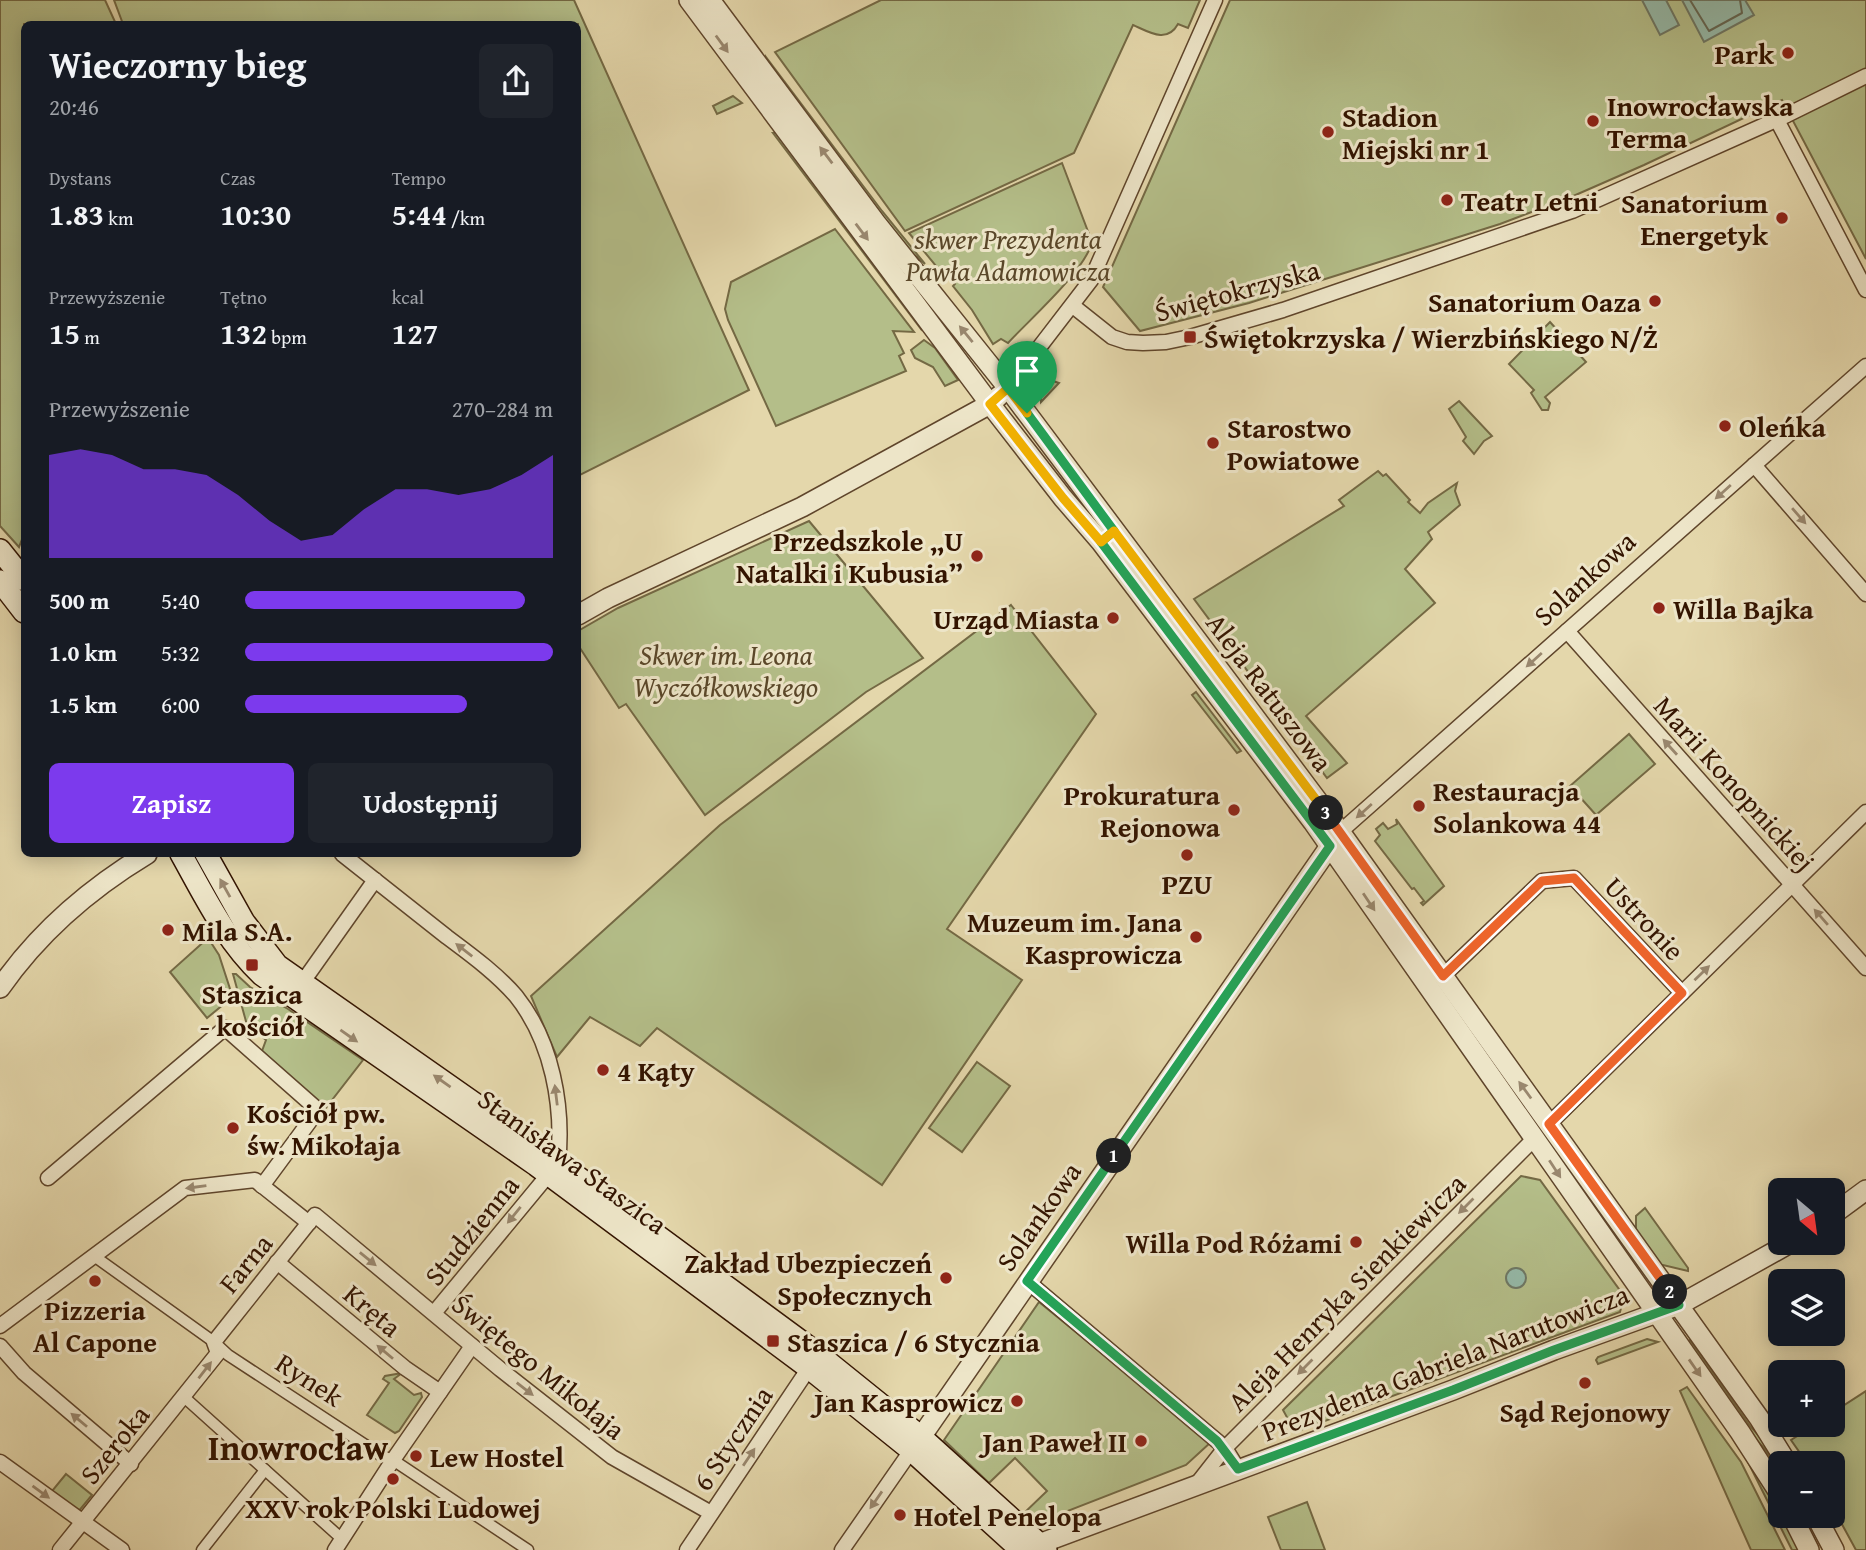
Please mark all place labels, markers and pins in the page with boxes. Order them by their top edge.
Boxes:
place label: Park [1715,33,1775,74]
marker: Park [1780,45,1796,61]
place label: Inowrocławska Terma [1607,85,1794,158]
place label: Stadion Miejski nr 1 [1342,96,1490,169]
marker: Inowrocławska Terma [1585,113,1601,129]
marker: Stadion Miejski nr 1 [1320,124,1336,140]
place label: Teatr Letni [1461,180,1599,221]
place label: Sanatorium Energetyk [1621,182,1769,255]
marker: Teatr Letni [1439,192,1455,208]
marker: Sanatorium Energetyk [1774,210,1790,226]
place label: Sanatorium Oaza [1428,281,1642,322]
marker: Sanatorium Oaza [1647,293,1663,309]
place label: Świętokrzyska / Wierzbińskiego N/Ż [1204,317,1658,358]
marker: Świętokrzyska / Wierzbińskiego N/Ż [1182,329,1198,345]
pin [997,341,1057,413]
place label: Oleńka [1739,406,1827,447]
place label: Starostwo Powiatowe [1227,407,1359,480]
marker: Oleńka [1717,418,1733,434]
marker: Starostwo Powiatowe [1205,435,1221,451]
place label: Przedszkole „U Natalki i Kubusia” [736,520,963,593]
marker: Przedszkole „U Natalki i Kubusia” [969,548,985,564]
place label: Willa Bajka [1673,588,1814,629]
place label: Urząd Miasta [933,598,1100,639]
marker: Willa Bajka [1651,600,1667,616]
marker: Urząd Miasta [1105,610,1121,626]
place label: Restauracja Solankowa 44 [1433,770,1601,843]
place label: Prokuratura Rejonowa [1064,774,1221,847]
pin: 3 [1308,796,1344,830]
marker: Restauracja Solankowa 44 [1411,798,1427,814]
marker: Prokuratura Rejonowa [1226,802,1242,818]
marker: PZU [1179,847,1195,863]
place label: PZU [1162,863,1212,904]
place label: Muzeum im. Jana Kasprowicza [967,901,1183,974]
place label: Mila S.A. [182,910,292,951]
marker: Mila S.A. [160,922,176,938]
marker: Muzeum im. Jana Kasprowicza [1188,929,1204,945]
marker: Staszica - kościół [244,957,260,973]
place label: Staszica - kościół [200,973,305,1046]
place label: 4 Kąty [617,1050,695,1091]
marker: 4 Kąty [595,1062,611,1078]
place label: Kościół pw. św. Mikołaja [247,1092,401,1165]
marker: Kościół pw. św. Mikołaja [225,1120,241,1136]
pin: 1 [1096,1138,1132,1174]
place label: Willa Pod Różami [1126,1222,1342,1263]
marker: Willa Pod Różami [1348,1234,1364,1250]
place label: Zakład Ubezpieczeń Społecznych [684,1242,932,1315]
marker: Zakład Ubezpieczeń Społecznych [938,1270,954,1286]
marker: Pizzeria Al Capone [87,1273,103,1289]
pin: 2 [1652,1274,1688,1310]
place label: Pizzeria Al Capone [33,1289,157,1362]
place label: Staszica / 6 Stycznia [787,1321,1041,1362]
marker: Staszica / 6 Stycznia [765,1333,781,1349]
marker: Sąd Rejonowy [1577,1375,1593,1391]
place label: Jan Kasprowicz [810,1381,1003,1422]
place label: Sąd Rejonowy [1499,1391,1671,1432]
marker: Jan Kasprowicz [1009,1393,1025,1409]
place label: Jan Paweł II [978,1421,1127,1462]
marker: Jan Paweł II [1133,1433,1149,1449]
place label: Lew Hostel [430,1436,564,1477]
marker: Lew Hostel [408,1448,424,1464]
marker: XXV rok Polski Ludowej [385,1471,401,1487]
place label: XXV rok Polski Ludowej [245,1487,541,1528]
place label: Hotel Penelopa [914,1495,1102,1536]
marker: Hotel Penelopa [892,1507,908,1523]

